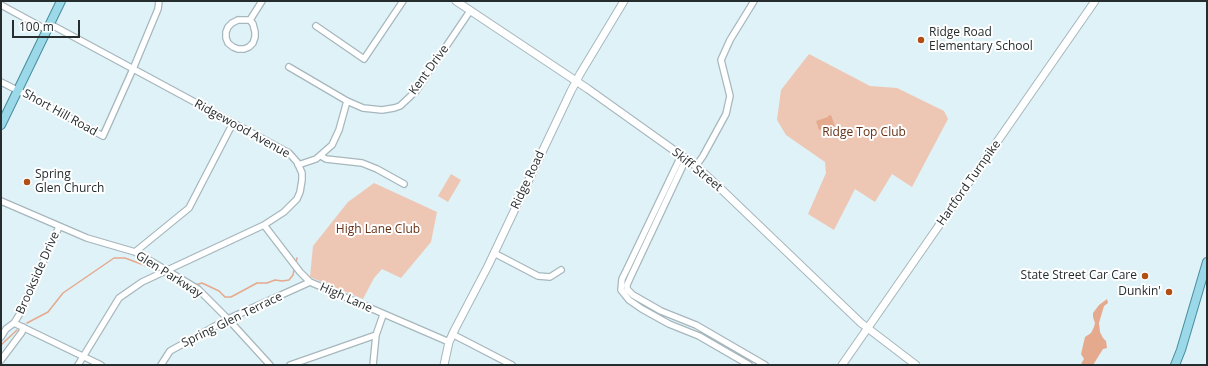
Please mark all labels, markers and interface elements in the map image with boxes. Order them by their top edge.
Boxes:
scale bar [14,12,82,38]
text: 100 m [19,18,54,35]
place label: Ridge Road Elementary School [929,26,1033,54]
marker: Ridge Road Elementary School [916,35,926,45]
street label: Kent Drive [406,42,452,98]
street label: Short Hill Road [20,87,100,139]
street label: Ridgewood Avenue [192,97,292,161]
park label: Ridge Top Club [822,126,906,140]
street label: Hartford Turnpike [934,138,1004,228]
street label: Skiff Street [669,145,725,195]
street label: Ridge Road [508,149,548,211]
place label: Spring Glen Church [35,168,104,196]
marker: Spring Glen Church [22,177,32,187]
park label: High Lane Club [336,223,420,237]
street label: Brookside Drive [13,230,63,316]
street label: Glen Parkway [133,249,205,301]
place label: State Street Car Care [1021,269,1137,283]
marker: State Street Car Care [1140,271,1150,281]
street label: High Lane [318,280,374,316]
place label: Dunkin' [1118,285,1161,299]
marker: Dunkin' [1164,287,1174,297]
street label: Spring Glen Terrace [179,289,285,351]

